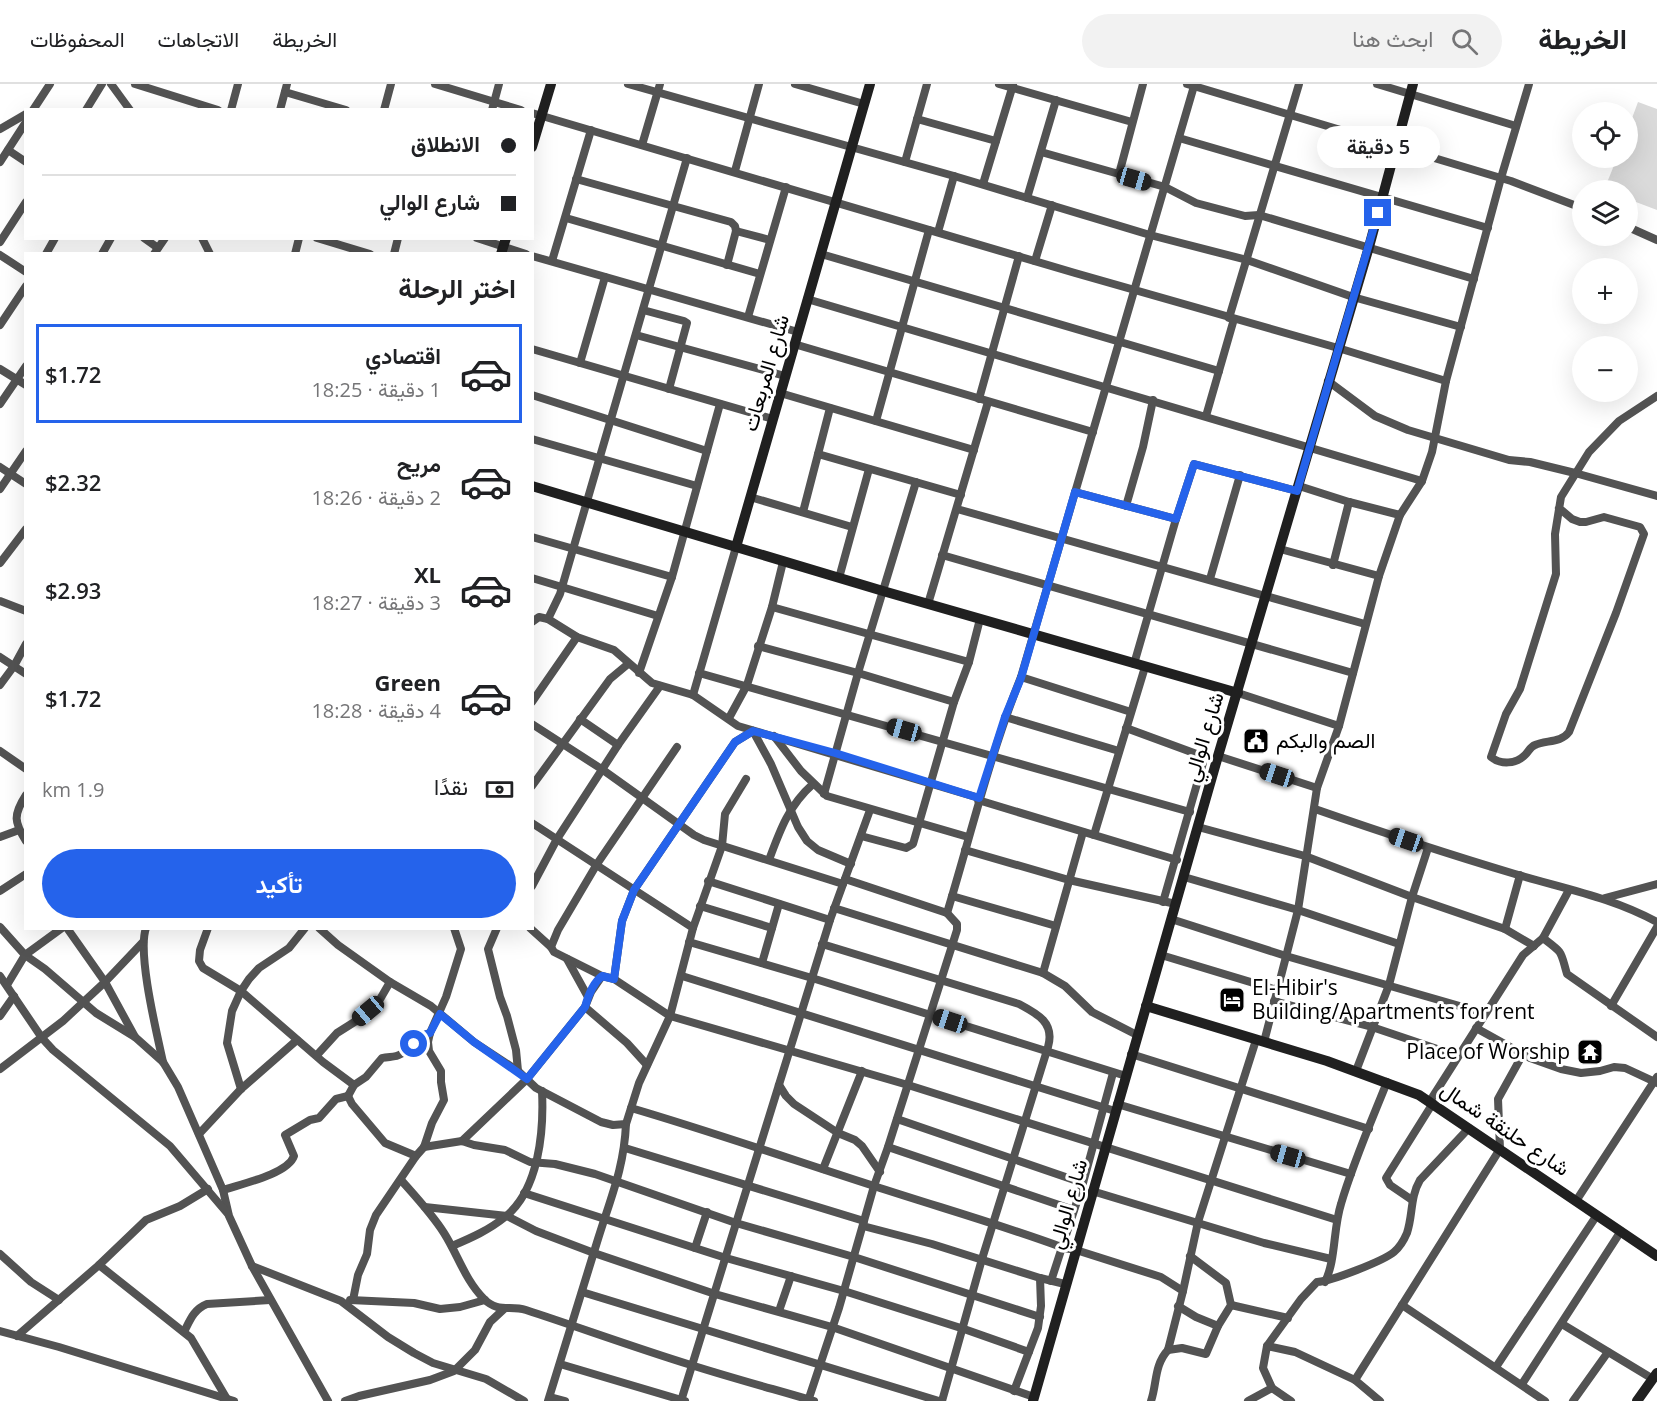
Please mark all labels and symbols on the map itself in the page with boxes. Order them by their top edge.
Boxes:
callout: 5 دقيقة [1316,126,1440,168]
car [1114,165,1154,193]
route end [1364,199,1391,226]
street label: شارع المربعات [735,311,796,435]
street label: شارع الوالي [1176,688,1234,786]
car [884,716,924,744]
public building icon: الصم والبكم [1241,726,1271,756]
place label: الصم والبكم [1276,726,1375,755]
car [1257,761,1297,789]
car [1386,826,1426,854]
place label: El-Hibir's Building/Apartments for rent [1252,973,1535,1025]
hotel icon: El-Hibir's Building/Apartments for rent [1217,985,1247,1015]
car [348,993,388,1029]
car [930,1007,970,1035]
route start [400,1030,427,1057]
place label: Place of Worship [1406,1037,1570,1065]
temple icon: Place of Worship [1575,1037,1605,1067]
street label: شارع حلنقة شمال [1435,1075,1576,1183]
car [1268,1142,1308,1170]
street label: شارع الوالي [1041,1155,1097,1253]

